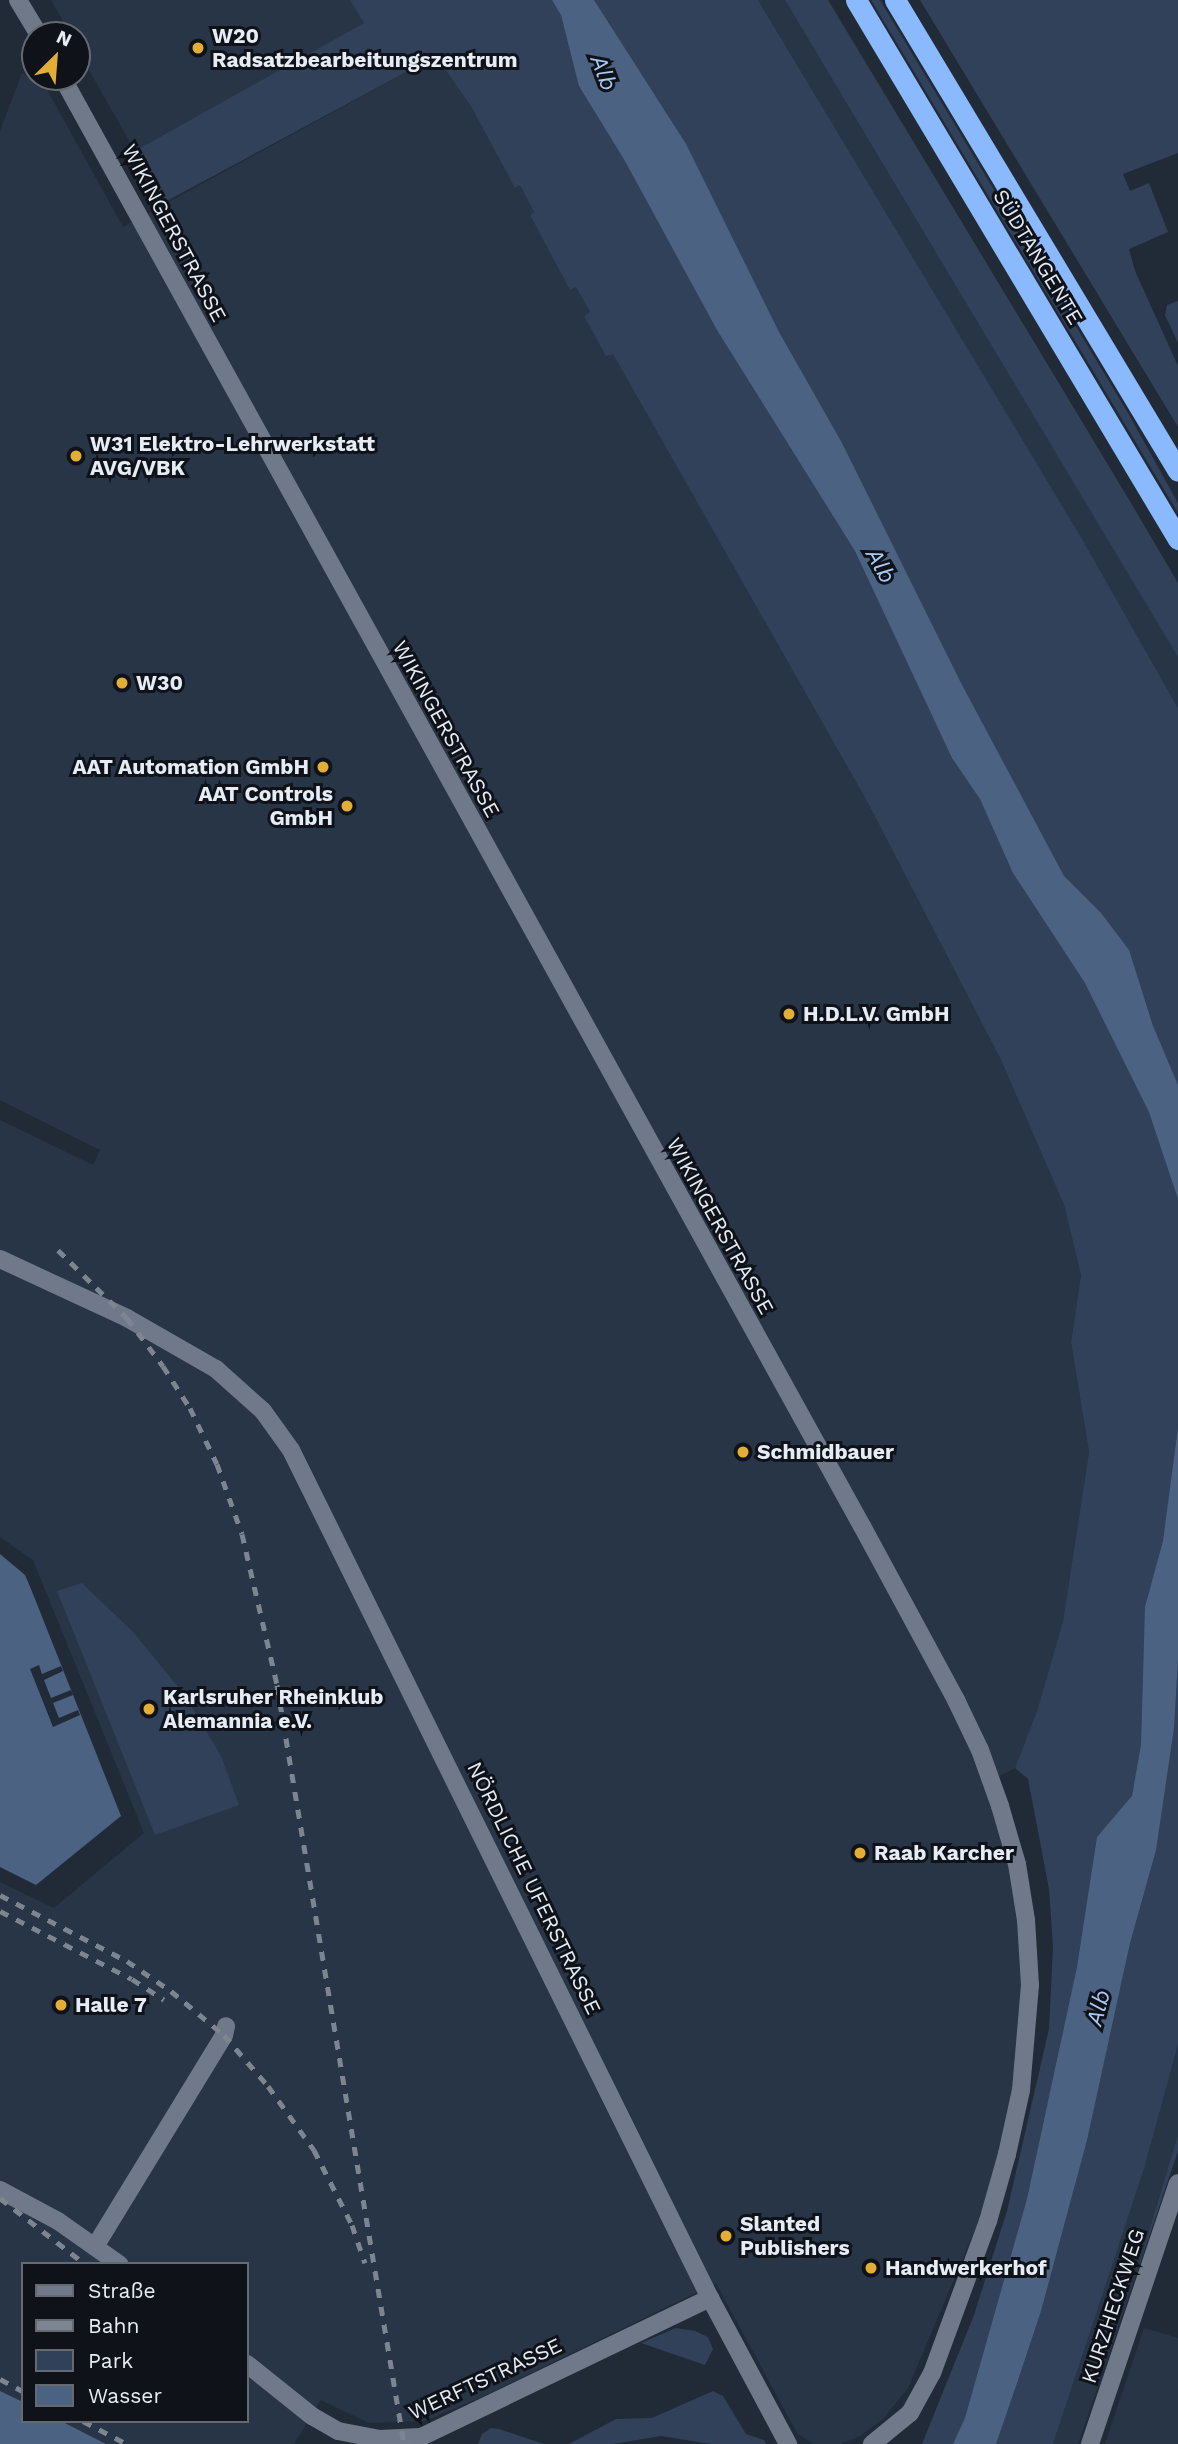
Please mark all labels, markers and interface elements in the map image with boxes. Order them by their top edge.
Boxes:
north arrow [21,21,91,91]
place label: W20 Radsatzbearbeitungszentrum [212,23,518,73]
text: N [53,25,75,52]
marker: W20 Radsatzbearbeitungszentrum [190,40,206,56]
water label: Alb [584,51,622,95]
street label: WIKINGERSTRASSE [116,140,232,326]
street label: SÜDTANGENTE [988,185,1088,329]
place label: W31 Elektro-Lehrwerkstatt AVG/VBK [90,431,375,481]
marker: W31 Elektro-Lehrwerkstatt AVG/VBK [68,448,84,464]
water label: Alb [859,544,901,588]
street label: WIKINGERSTRASSE [387,636,505,822]
place label: W30 [136,670,183,696]
marker: W30 [114,675,130,691]
place label: AAT Automation GmbH [72,754,309,780]
marker: AAT Automation GmbH [315,759,331,775]
place label: AAT Controls GmbH [198,781,333,831]
marker: AAT Controls GmbH [339,798,355,814]
place label: H.D.L.V. GmbH [803,1001,949,1027]
marker: H.D.L.V. GmbH [781,1006,797,1022]
street label: WIKINGERSTRASSE [661,1133,779,1319]
place label: Schmidbauer [757,1439,894,1465]
marker: Schmidbauer [735,1444,751,1460]
place label: Karlsruher Rheinklub Alemannia e.V. [163,1684,384,1734]
marker: Karlsruher Rheinklub Alemannia e.V. [141,1701,157,1717]
street label: NÖRDLICHE UFERSTRASSE [462,1758,606,2018]
place label: Raab Karcher [874,1840,1014,1866]
marker: Raab Karcher [852,1845,868,1861]
water label: Alb [1081,1987,1117,2029]
place label: Halle 7 [75,1992,147,2018]
marker: Halle 7 [53,1997,69,2013]
place label: Slanted Publishers [740,2211,850,2261]
street label: KURZHECKWEG [1076,2226,1150,2386]
marker: Slanted Publishers [718,2228,734,2244]
place label: Handwerkerhof [885,2255,1047,2281]
marker: Handwerkerhof [863,2260,879,2276]
legend [21,2262,248,2423]
text: Straße [88,2278,156,2303]
text: Bahn [88,2313,140,2338]
street label: WERFTSTRASSE [404,2333,566,2425]
text: Park [88,2348,133,2373]
text: Wasser [88,2383,162,2408]

